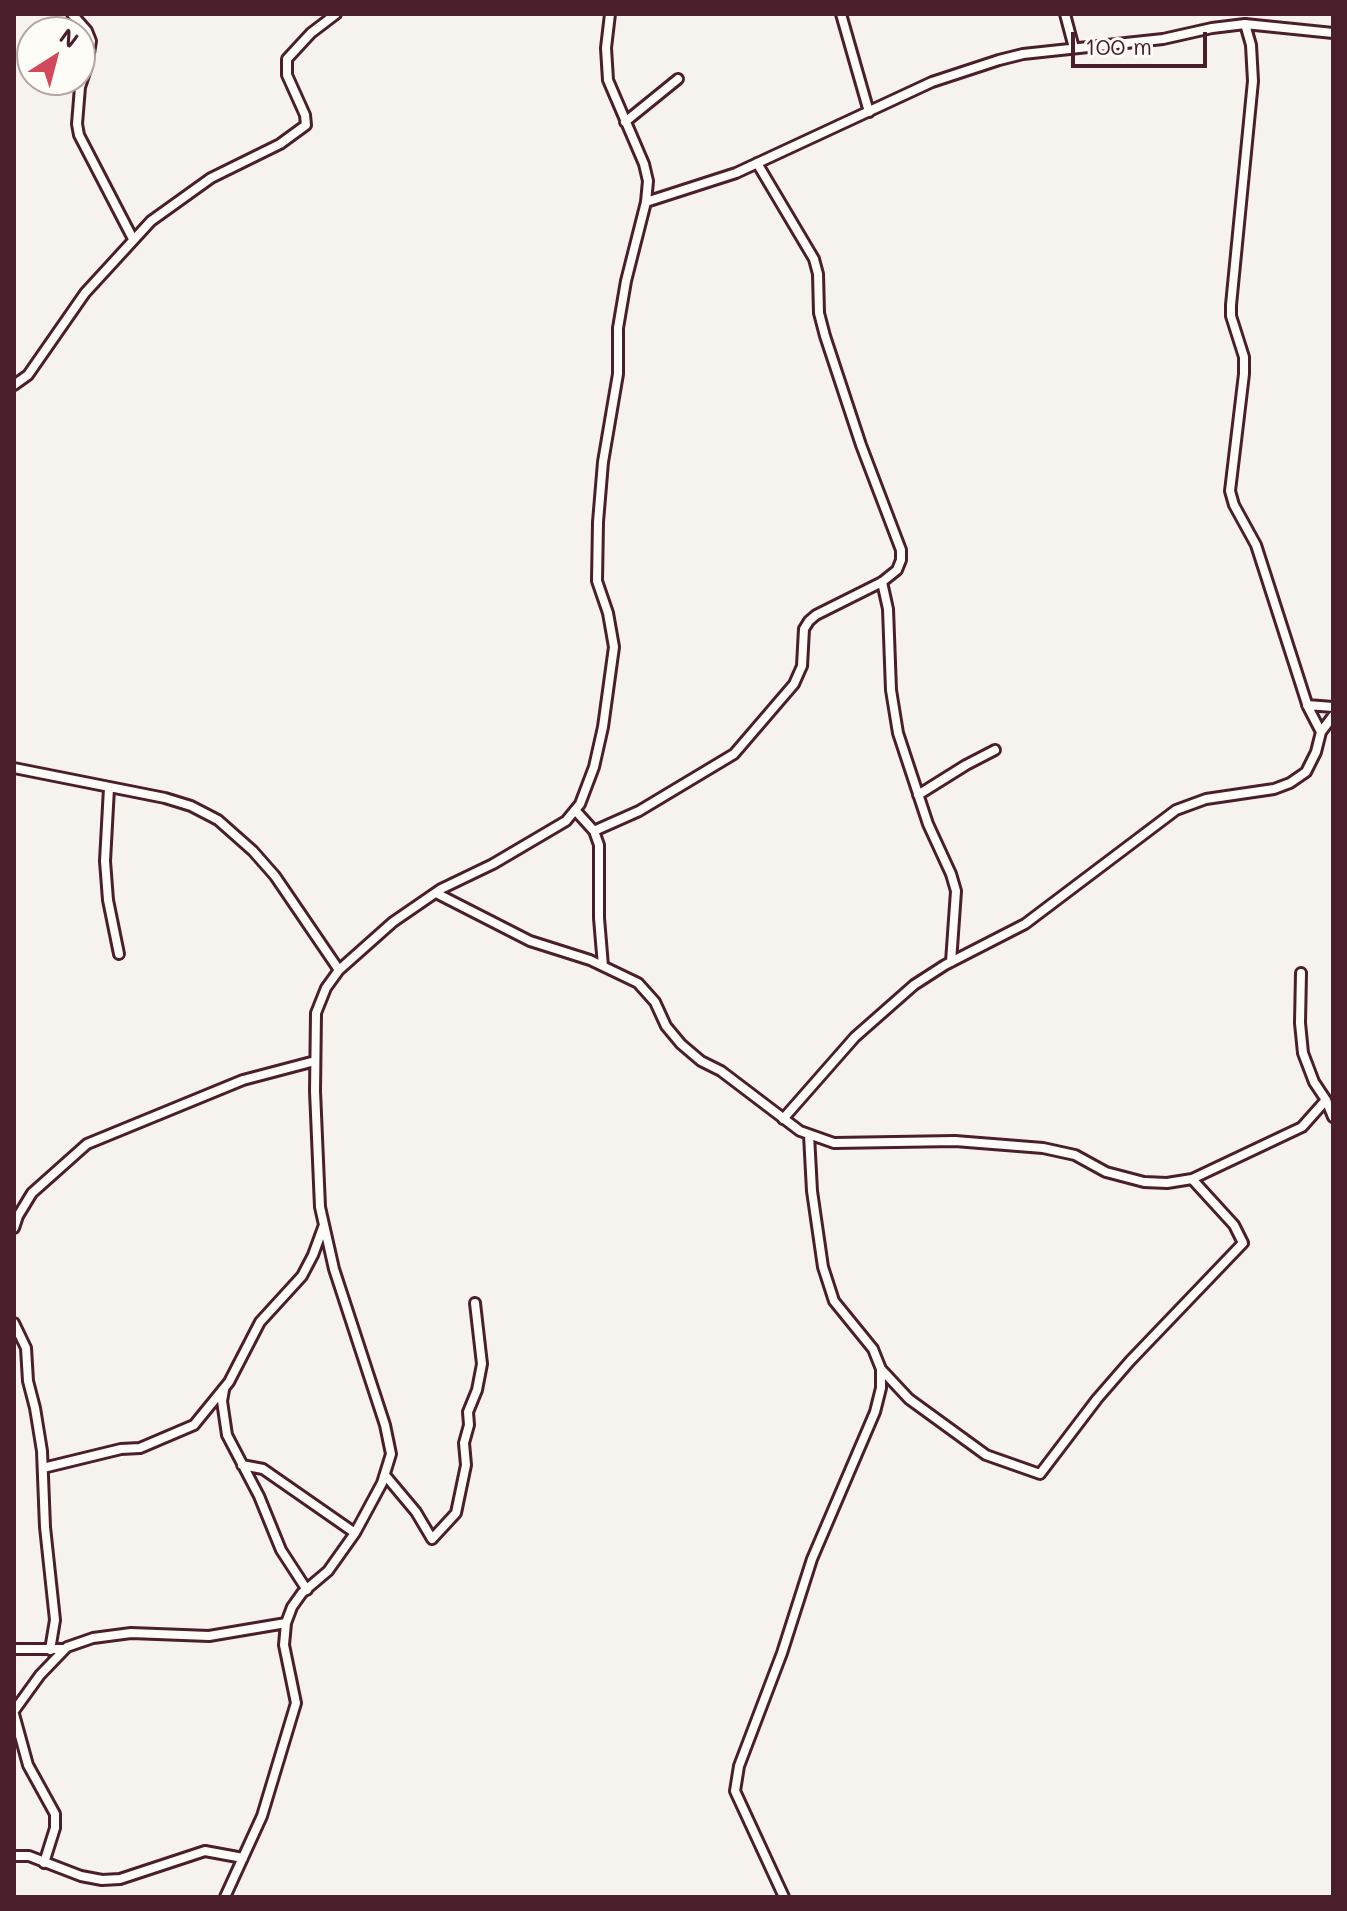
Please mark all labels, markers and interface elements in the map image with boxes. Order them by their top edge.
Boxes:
north arrow [16,16,96,96]
scale bar [1075,16,1211,66]
text: N [54,21,84,54]
text: 100 m [1085,30,1152,61]

